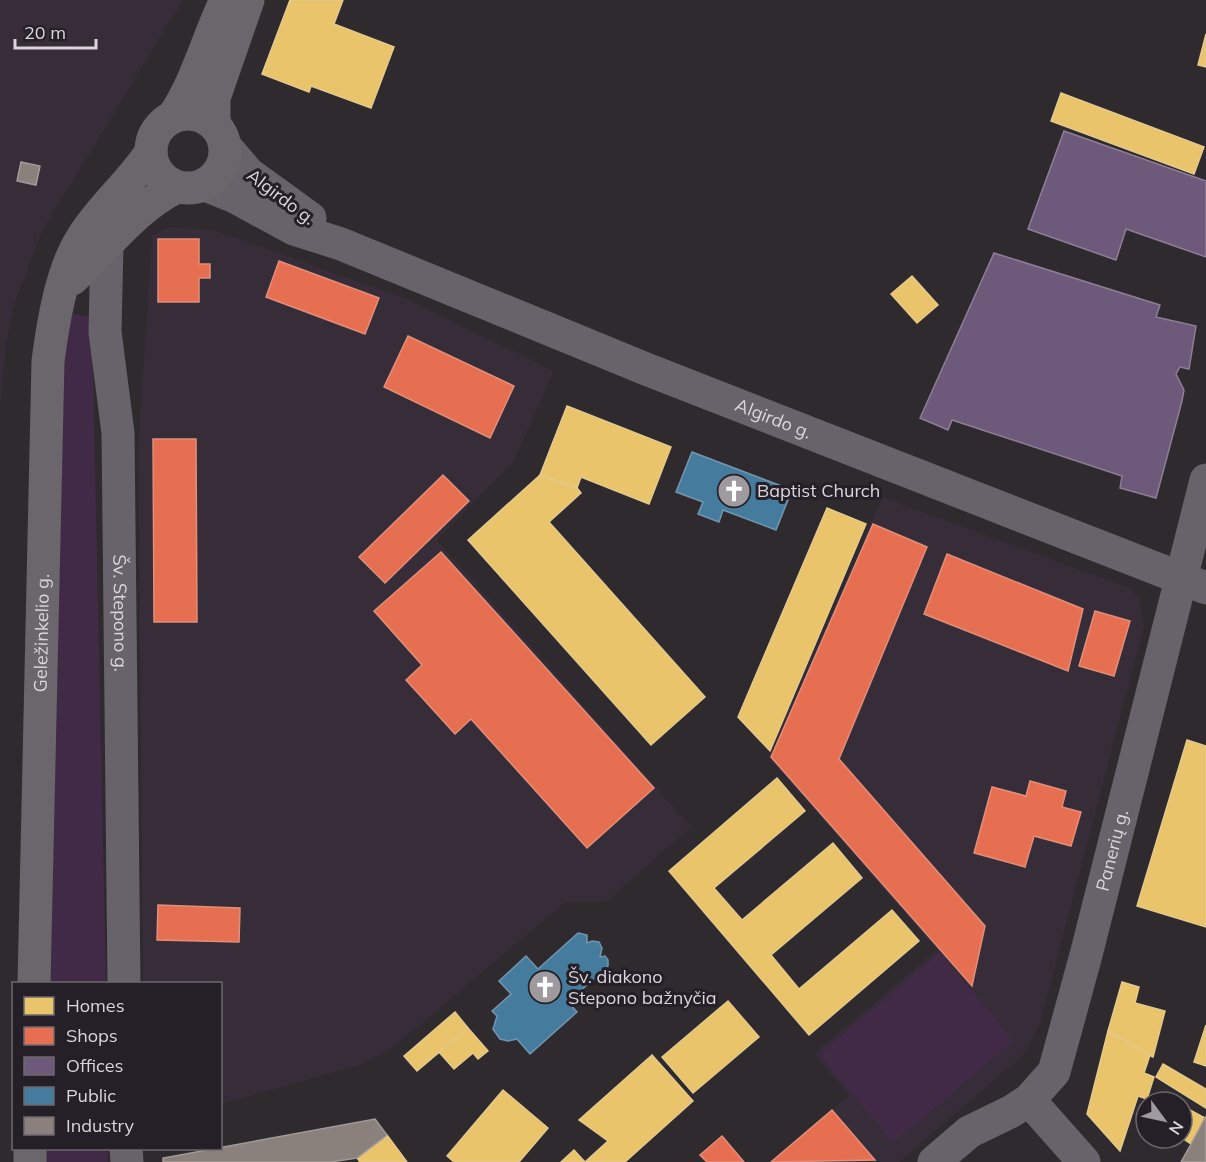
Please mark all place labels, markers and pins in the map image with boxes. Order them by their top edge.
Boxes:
church icon: Baptist Church [716,473,752,509]
place label: Baptist Church [757,479,880,502]
place label: Šv. diakono Stepono bažnyčia [568,965,717,1009]
church icon: Šv. diakono Stepono bažnyčia [527,969,563,1005]

